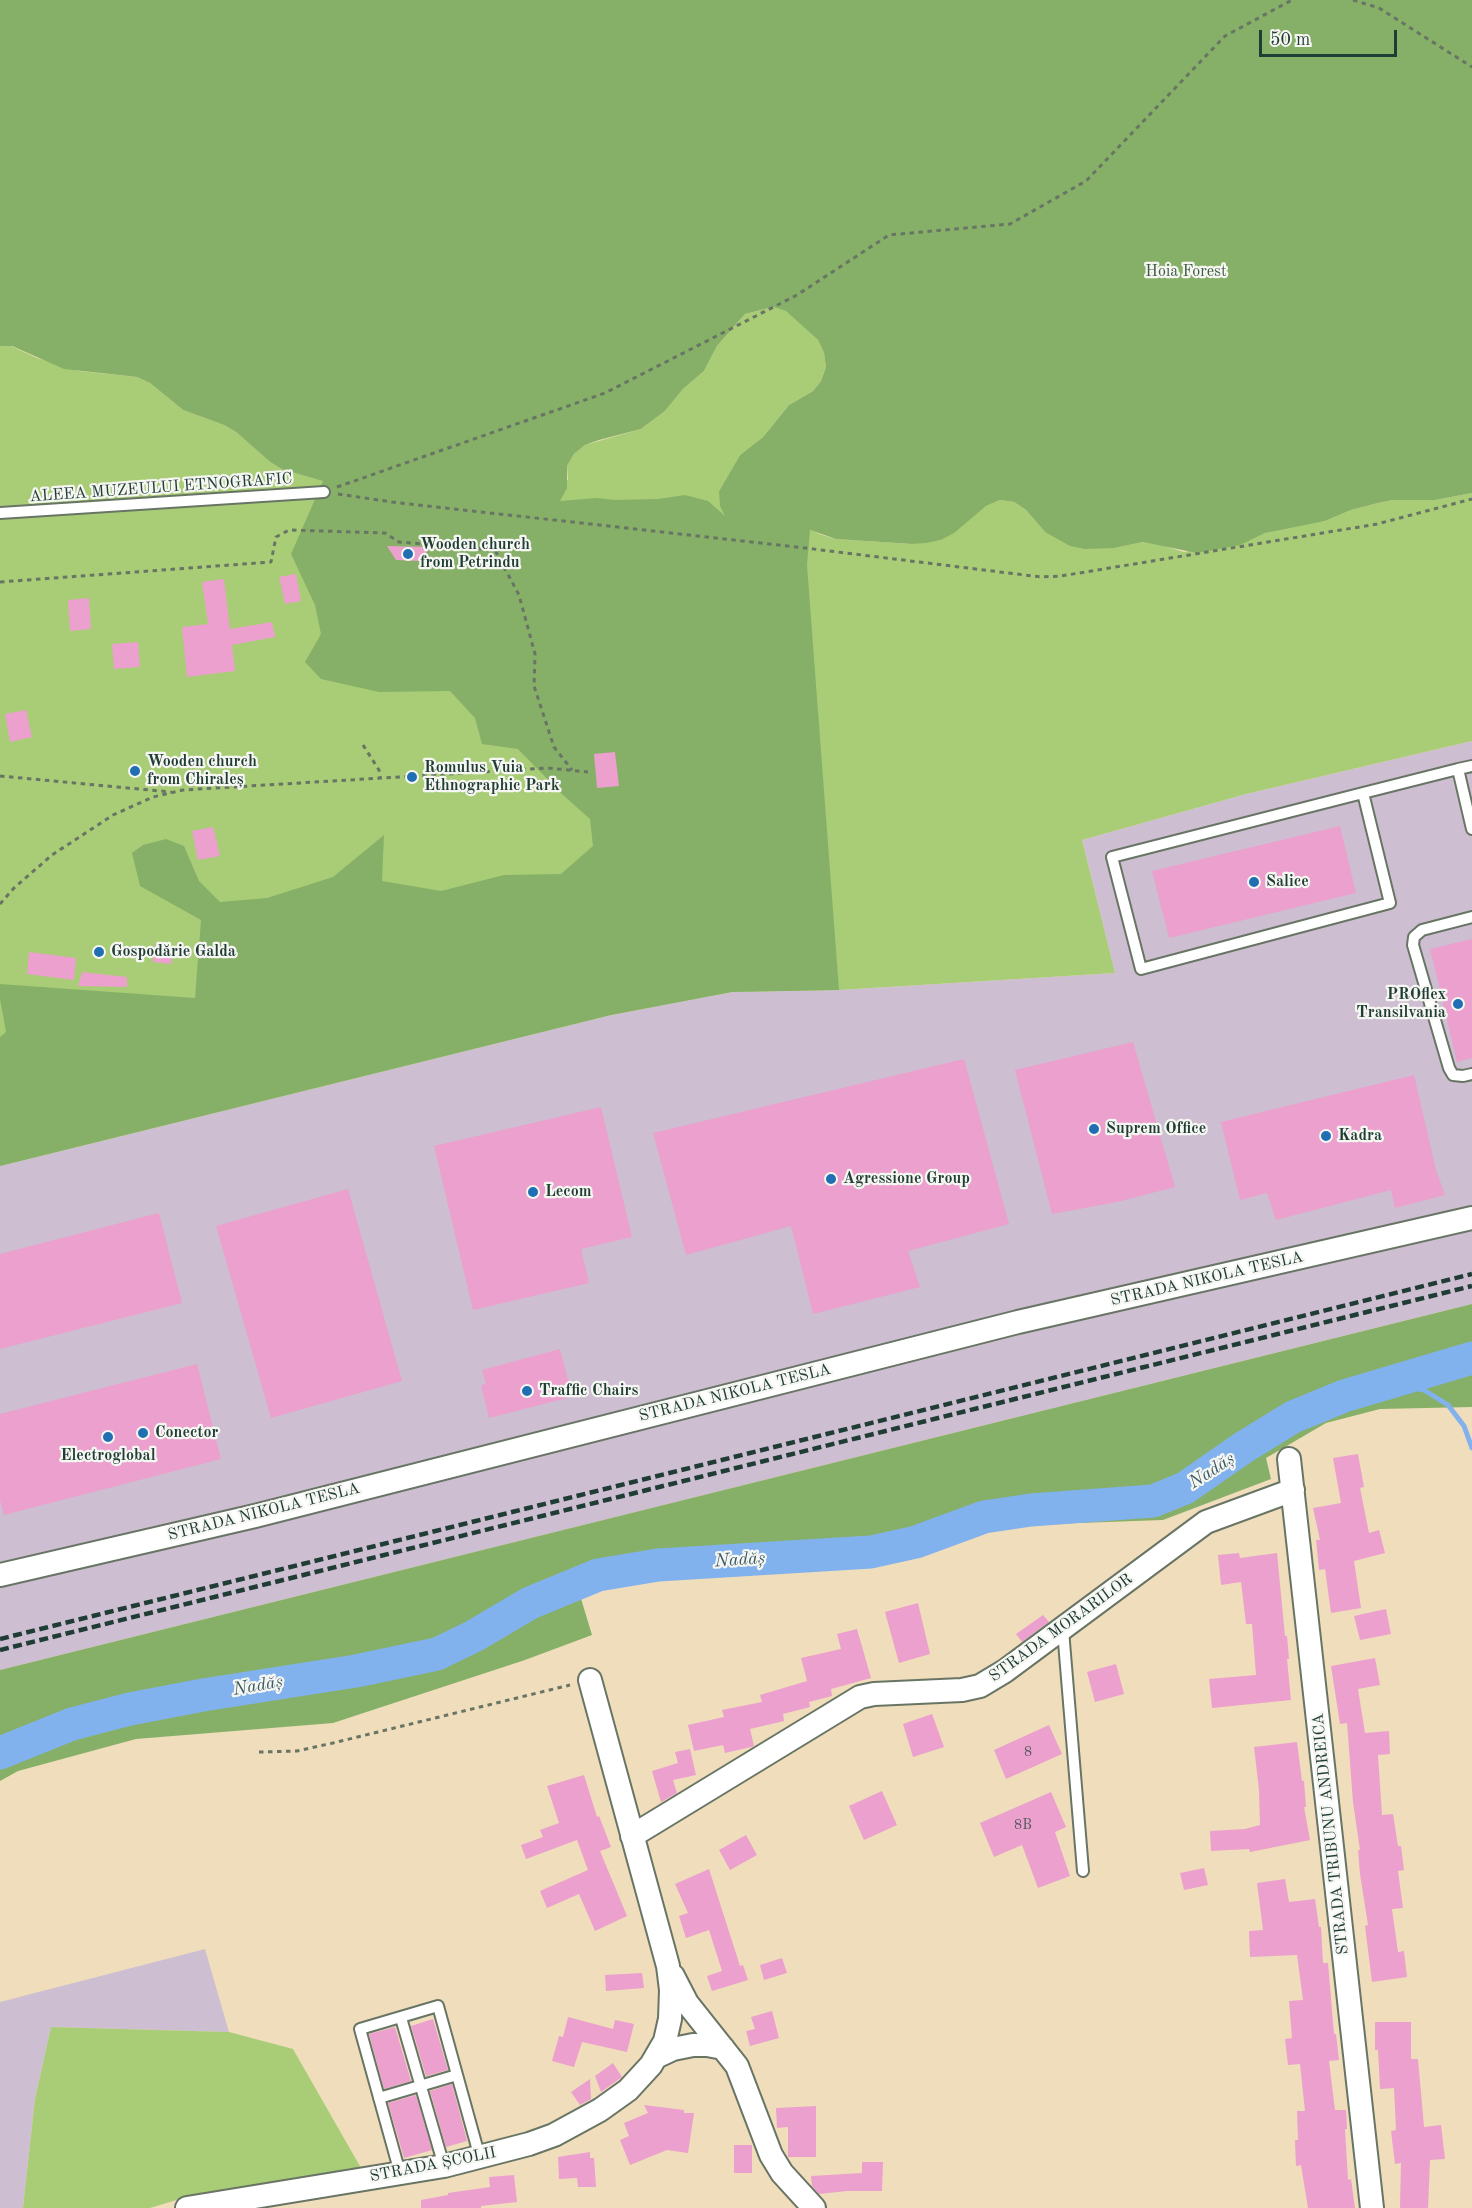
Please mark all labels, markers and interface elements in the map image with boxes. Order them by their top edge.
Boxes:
scale bar [1262,18,1400,56]
text: 50 m [1270,31,1310,49]
park label: Hoia Forest [1145,262,1227,282]
street label: ALEEA MUZEULUI ETNOGRAFIC [29,469,293,507]
place label: Wooden church from Petrindu [420,535,530,573]
marker: Wooden church from Petrindu [401,547,415,561]
place label: Wooden church from Chiraleș [147,752,257,790]
place label: Romulus Vuia Ethnographic Park [424,758,560,796]
marker: Wooden church from Chiraleș [128,764,142,778]
marker: Romulus Vuia Ethnographic Park [405,770,419,784]
place label: Salice [1266,872,1309,892]
marker: Salice [1247,875,1261,889]
place label: Gospodărie Galda [111,942,236,962]
marker: Gospodărie Galda [92,945,106,959]
place label: PROflex Transilvania [1356,985,1446,1023]
marker: PROflex Transilvania [1451,997,1465,1011]
place label: Suprem Office [1106,1119,1206,1139]
marker: Suprem Office [1087,1122,1101,1136]
place label: Kadra [1338,1126,1382,1146]
marker: Kadra [1319,1129,1333,1143]
place label: Agressione Group [843,1169,970,1189]
marker: Agressione Group [824,1172,838,1186]
place label: Lecom [545,1182,592,1202]
marker: Lecom [526,1185,540,1199]
street label: STRADA NIKOLA TESLA [1109,1247,1305,1311]
street label: STRADA NIKOLA TESLA [637,1360,833,1426]
place label: Traffic Chairs [539,1381,638,1401]
marker: Traffic Chairs [520,1384,534,1398]
place label: Conector [155,1423,218,1443]
marker: Conector [136,1426,150,1440]
marker: Electroglobal [101,1430,115,1444]
place label: Electroglobal [60,1446,156,1466]
water label: Nadăș [1185,1448,1239,1494]
street label: STRADA NIKOLA TESLA [166,1479,362,1545]
water label: Nadăș [714,1547,766,1573]
street label: STRADA MORARILOR [986,1570,1136,1686]
water label: Nadăș [231,1671,285,1701]
street label: STRADA TRIBUNU ANDREICA [1309,1712,1353,1956]
house number: 8 [1024,1744,1032,1760]
house number: 8B [1014,1817,1032,1833]
street label: STRADA ȘCOLII [368,2143,498,2187]

